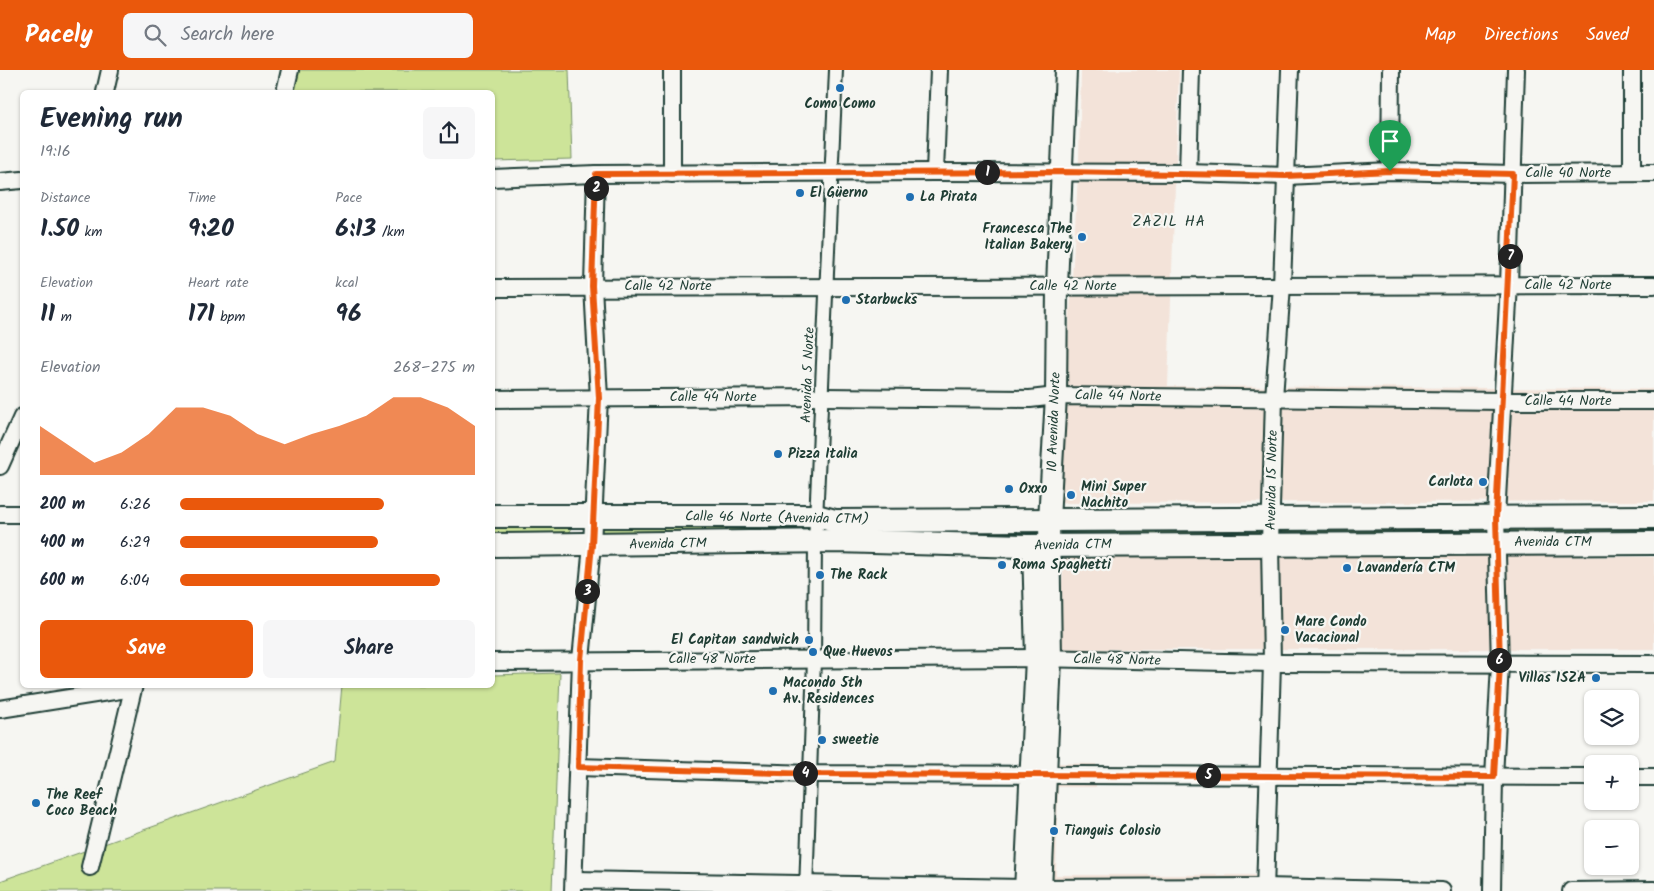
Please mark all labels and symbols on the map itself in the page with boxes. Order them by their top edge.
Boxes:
marker: Como Como [834,82,846,94]
place label: Como Como [804,93,876,115]
pin [1369,120,1411,171]
pin: 1 [974,160,1000,184]
street label: Calle 40 Norte [1525,162,1612,184]
pin: 2 [584,176,608,200]
place label: El Güerno [810,182,869,204]
place label: La Pirata [920,186,977,208]
marker: El Güerno [794,187,806,199]
marker: La Pirata [904,191,916,203]
district label: ZAZIL HA [1132,210,1206,234]
place label: Francesca The Italian Bakery [983,218,1073,256]
marker: Francesca The Italian Bakery [1076,231,1088,243]
pin: 7 [1498,244,1522,268]
street label: Calle 42 Norte [1524,274,1612,296]
street label: Calle 42 Norte [624,275,712,297]
street label: Calle 42 Norte [1029,275,1117,297]
place label: Starbucks [856,289,918,311]
marker: Starbucks [840,294,852,306]
street label: Avenida 5 Norte [795,326,821,423]
street label: 10 Avenida Norte [1041,371,1067,472]
street label: Calle 44 Norte [1074,384,1162,408]
street label: Calle 44 Norte [670,386,757,408]
street label: Calle 44 Norte [1525,390,1612,412]
street label: Avenida 15 Norte [1260,429,1284,530]
place label: Pizza Italia [788,443,858,465]
marker: Pizza Italia [772,448,784,460]
place label: Carlota [1429,471,1473,493]
place label: Mini Super Nachito [1081,476,1147,514]
marker: Carlota [1477,476,1489,488]
place label: Oxxo [1019,478,1048,500]
marker: Oxxo [1003,483,1015,495]
marker: Mini Super Nachito [1065,489,1077,501]
street label: Calle 46 Norte (Avenida CTM) [685,505,869,531]
street label: Avenida CTM [1514,531,1592,553]
street label: Avenida CTM [629,532,707,556]
street label: Avenida CTM [1034,533,1112,557]
place label: Roma Spaghetti [1012,554,1111,576]
place label: Lavandería CTM [1357,557,1455,579]
marker: Roma Spaghetti [996,559,1008,571]
marker: Lavandería CTM [1341,562,1353,574]
place label: The Rack [830,564,888,586]
marker: The Rack [814,569,826,581]
pin: 3 [574,578,600,604]
place label: Mare Condo Vacacional [1295,611,1367,649]
marker: Mare Condo Vacacional [1279,624,1291,636]
place label: El Capitan sandwich [671,629,799,651]
marker: El Capitan sandwich [803,634,815,646]
place label: Que Huevos [823,641,893,663]
marker: Que Huevos [807,646,819,658]
street label: Calle 48 Norte [668,648,757,670]
street label: Calle 48 Norte [1073,648,1162,672]
pin: 6 [1486,648,1512,672]
place label: Villas ISZA [1518,667,1586,689]
place label: Macondo 5th Av. Residences [783,672,875,710]
marker: Villas ISZA [1590,672,1602,684]
marker: Macondo 5th Av. Residences [767,685,779,697]
place label: sweetie [832,729,879,751]
marker: sweetie [816,734,828,746]
pin: 4 [792,760,818,786]
pin: 5 [1196,762,1220,788]
place label: The Reef Coco Beach [46,784,117,822]
marker: The Reef Coco Beach [30,797,42,809]
place label: Tianguis Colosio [1064,820,1162,842]
marker: Tianguis Colosio [1048,825,1060,837]

